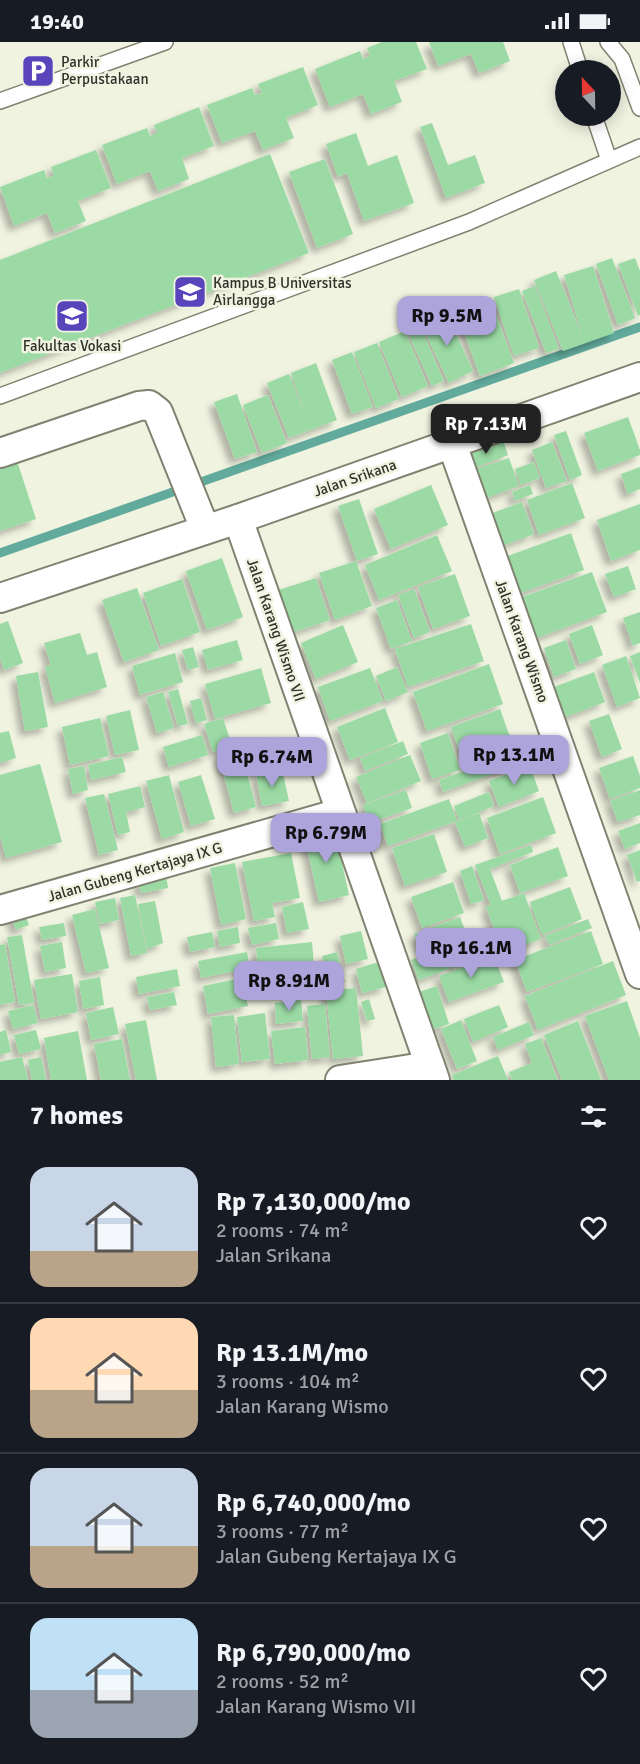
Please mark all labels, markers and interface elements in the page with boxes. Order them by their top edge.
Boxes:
text: 19:40 [30,8,84,35]
parking icon: Parkir Perpustakaan [20,53,56,89]
place label: Parkir Perpustakaan [61,53,149,88]
north arrow [555,60,621,126]
map controls [555,60,621,126]
school or university icon: Kampus B Universitas Airlangga [172,274,208,310]
place label: Kampus B Universitas Airlangga [213,274,352,309]
pin: Rp 9.5M [392,296,502,347]
school or university icon: Fakultas Vokasi [54,298,90,334]
text: Rp 9.5M [411,303,483,328]
place label: Fakultas Vokasi [23,337,121,355]
pin: Rp 7.13M [424,404,548,455]
text: Rp 7.13M [445,411,527,436]
street label: Jalan Srikana [311,455,399,501]
street label: Jalan Karang Wismo VII [243,556,309,704]
street label: Jalan Karang Wismo [491,577,553,705]
pin: Rp 13.1M [452,735,576,786]
pin: Rp 6.74M [210,737,334,788]
text: Rp 13.1M [473,742,555,767]
text: Rp 6.74M [231,744,313,769]
pin: Rp 6.79M [264,813,388,864]
text: Rp 6.79M [285,820,367,845]
street label: Jalan Gubeng Kertajaya IX G [46,838,224,906]
pin: Rp 16.1M [409,928,533,979]
text: Rp 16.1M [430,935,512,960]
pin: Rp 8.91M [227,961,351,1012]
text: Rp 8.91M [248,968,330,993]
text: 7 homes [30,1100,123,1132]
icon: filters [577,1100,610,1133]
text: Rp 7,130,000/mo [216,1186,410,1218]
icon: home [78,1191,150,1263]
icon: heart [577,1211,610,1244]
text: 2 rooms · 74 m² [216,1218,349,1243]
text: Jalan Srikana [216,1243,331,1268]
text: Rp 13.1M/mo [216,1337,368,1369]
icon: home [78,1342,150,1414]
icon: heart [577,1362,610,1395]
text: 3 rooms · 104 m² [216,1369,360,1394]
text: Jalan Karang Wismo [216,1394,389,1419]
text: Rp 6,740,000/mo [216,1487,410,1519]
icon: home [78,1492,150,1564]
icon: heart [577,1512,610,1545]
text: 3 rooms · 77 m² [216,1519,349,1544]
text: Jalan Gubeng Kertajaya IX G [216,1544,457,1569]
text: Rp 6,790,000/mo [216,1637,410,1669]
icon: home [78,1642,150,1714]
icon: heart [577,1662,610,1695]
text: 2 rooms · 52 m² [216,1669,349,1694]
text: Jalan Karang Wismo VII [216,1694,416,1719]

